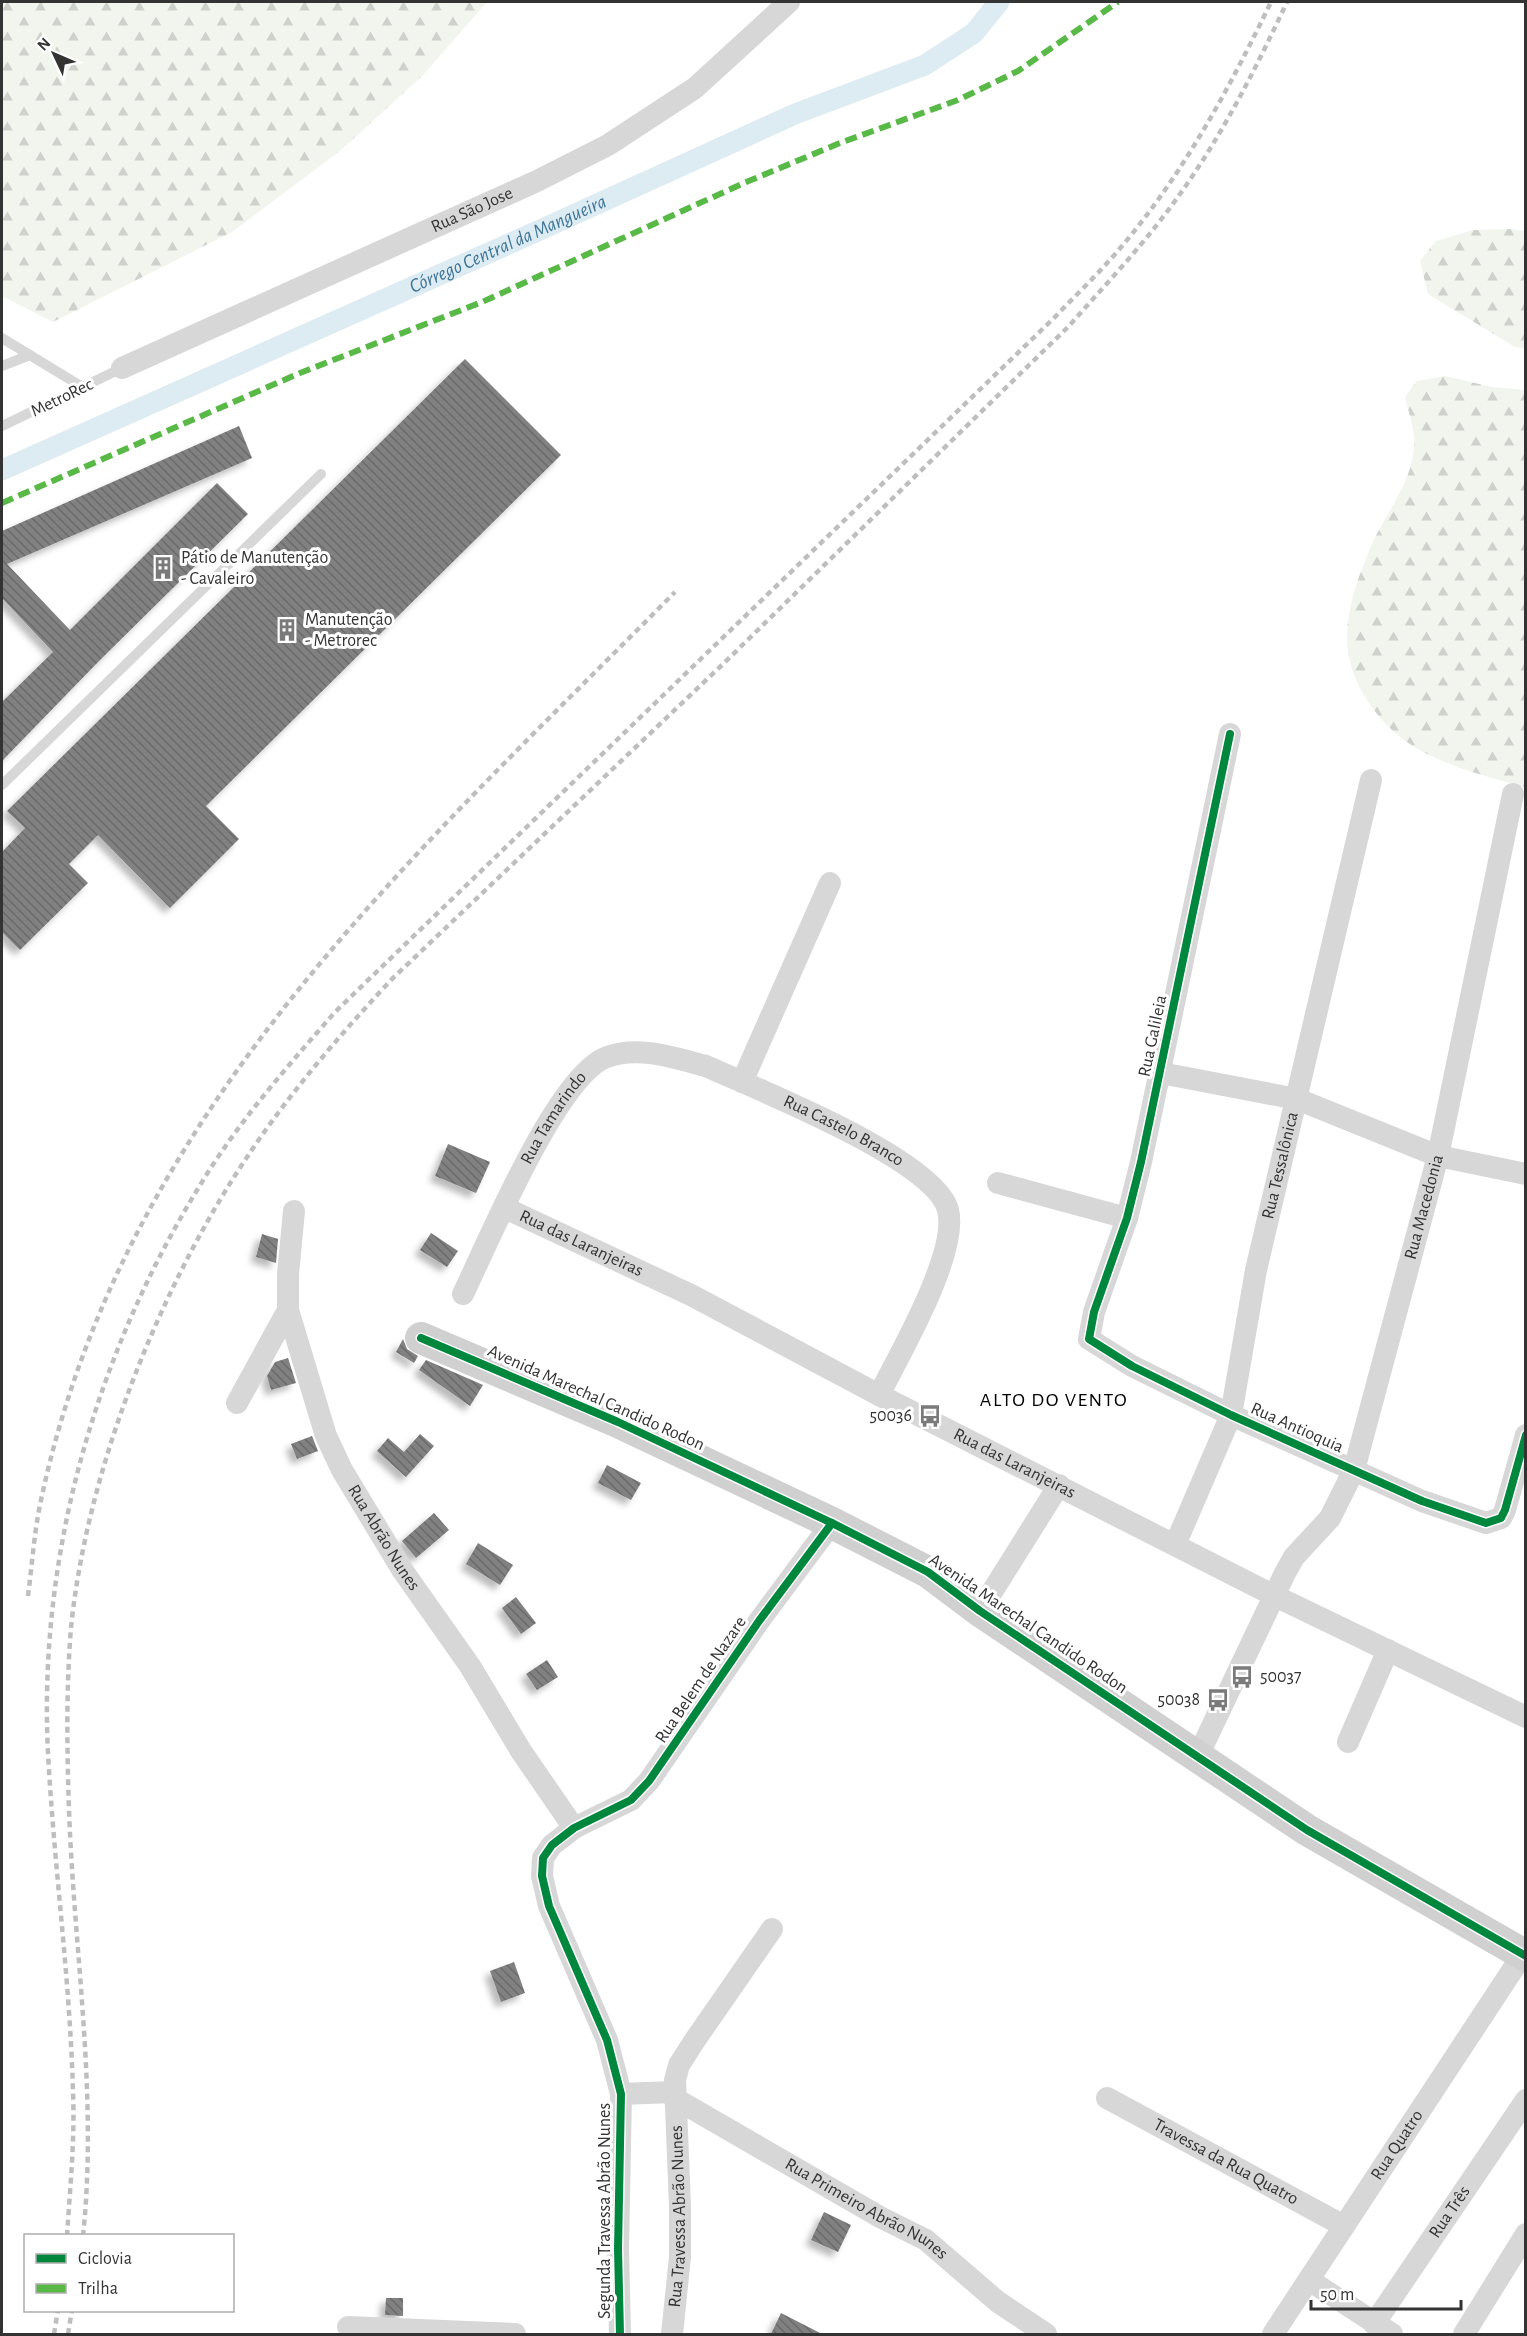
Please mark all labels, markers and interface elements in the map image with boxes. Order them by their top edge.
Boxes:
north arrow [24,24,84,84]
text: N [34,35,54,54]
street label: Rua São Jose [429,184,516,236]
water label: Córrego Central da Mangueira [406,191,609,297]
street label: MetroRec [28,375,96,421]
place label: Pátio de Manutenção - Cavaleiro [181,549,328,588]
building icon: Pátio de Manutenção - Cavaleiro [150,555,176,581]
place label: Manutenção - Metrorec [305,611,393,650]
building icon: Manutenção - Metrorec [274,617,300,643]
street label: Rua Galileia [1136,993,1170,1079]
street label: Rua Tamarindo [518,1068,590,1167]
street label: Rua Castelo Branco [781,1092,907,1170]
street label: Rua Tessalônica [1259,1110,1302,1221]
street label: Rua Macedonia [1402,1153,1447,1262]
street label: Rua das Laranjeiras [516,1207,646,1280]
street label: Avenida Marechal Candido Rodon [485,1342,707,1454]
district label: ALTO DO VENTO [980,1390,1128,1410]
street label: Rua Antioquia [1248,1400,1346,1456]
bus stop icon: 50036 [917,1403,943,1429]
place label: 50036 [870,1407,912,1425]
street label: Rua das Laranjeiras [950,1425,1078,1502]
street label: Rua Abrão Nunes [344,1482,423,1594]
street label: Avenida Marechal Candido Rodon [925,1551,1131,1697]
street label: Rua Belem de Nazare [652,1613,750,1747]
bus stop icon: 50037 [1229,1664,1255,1690]
place label: 50037 [1260,1668,1301,1686]
bus stop icon: 50038 [1205,1687,1231,1713]
place label: 50038 [1158,1691,1200,1709]
street label: Segunda Travessa Abrão Nunes [596,2103,614,2319]
street label: Rua Quatro [1368,2107,1427,2183]
street label: Travessa da Rua Quatro [1150,2116,1301,2209]
street label: Rua Travessa Abrão Nunes [666,2125,689,2308]
street label: Rua Primeiro Abrão Nunes [782,2155,951,2263]
street label: Rua Três [1426,2183,1474,2242]
legend [24,2234,234,2312]
text: Ciclovia [78,2250,132,2268]
scale bar [1311,2273,1461,2311]
text: Trilha [78,2280,118,2298]
text: 50 m [1320,2286,1354,2304]

